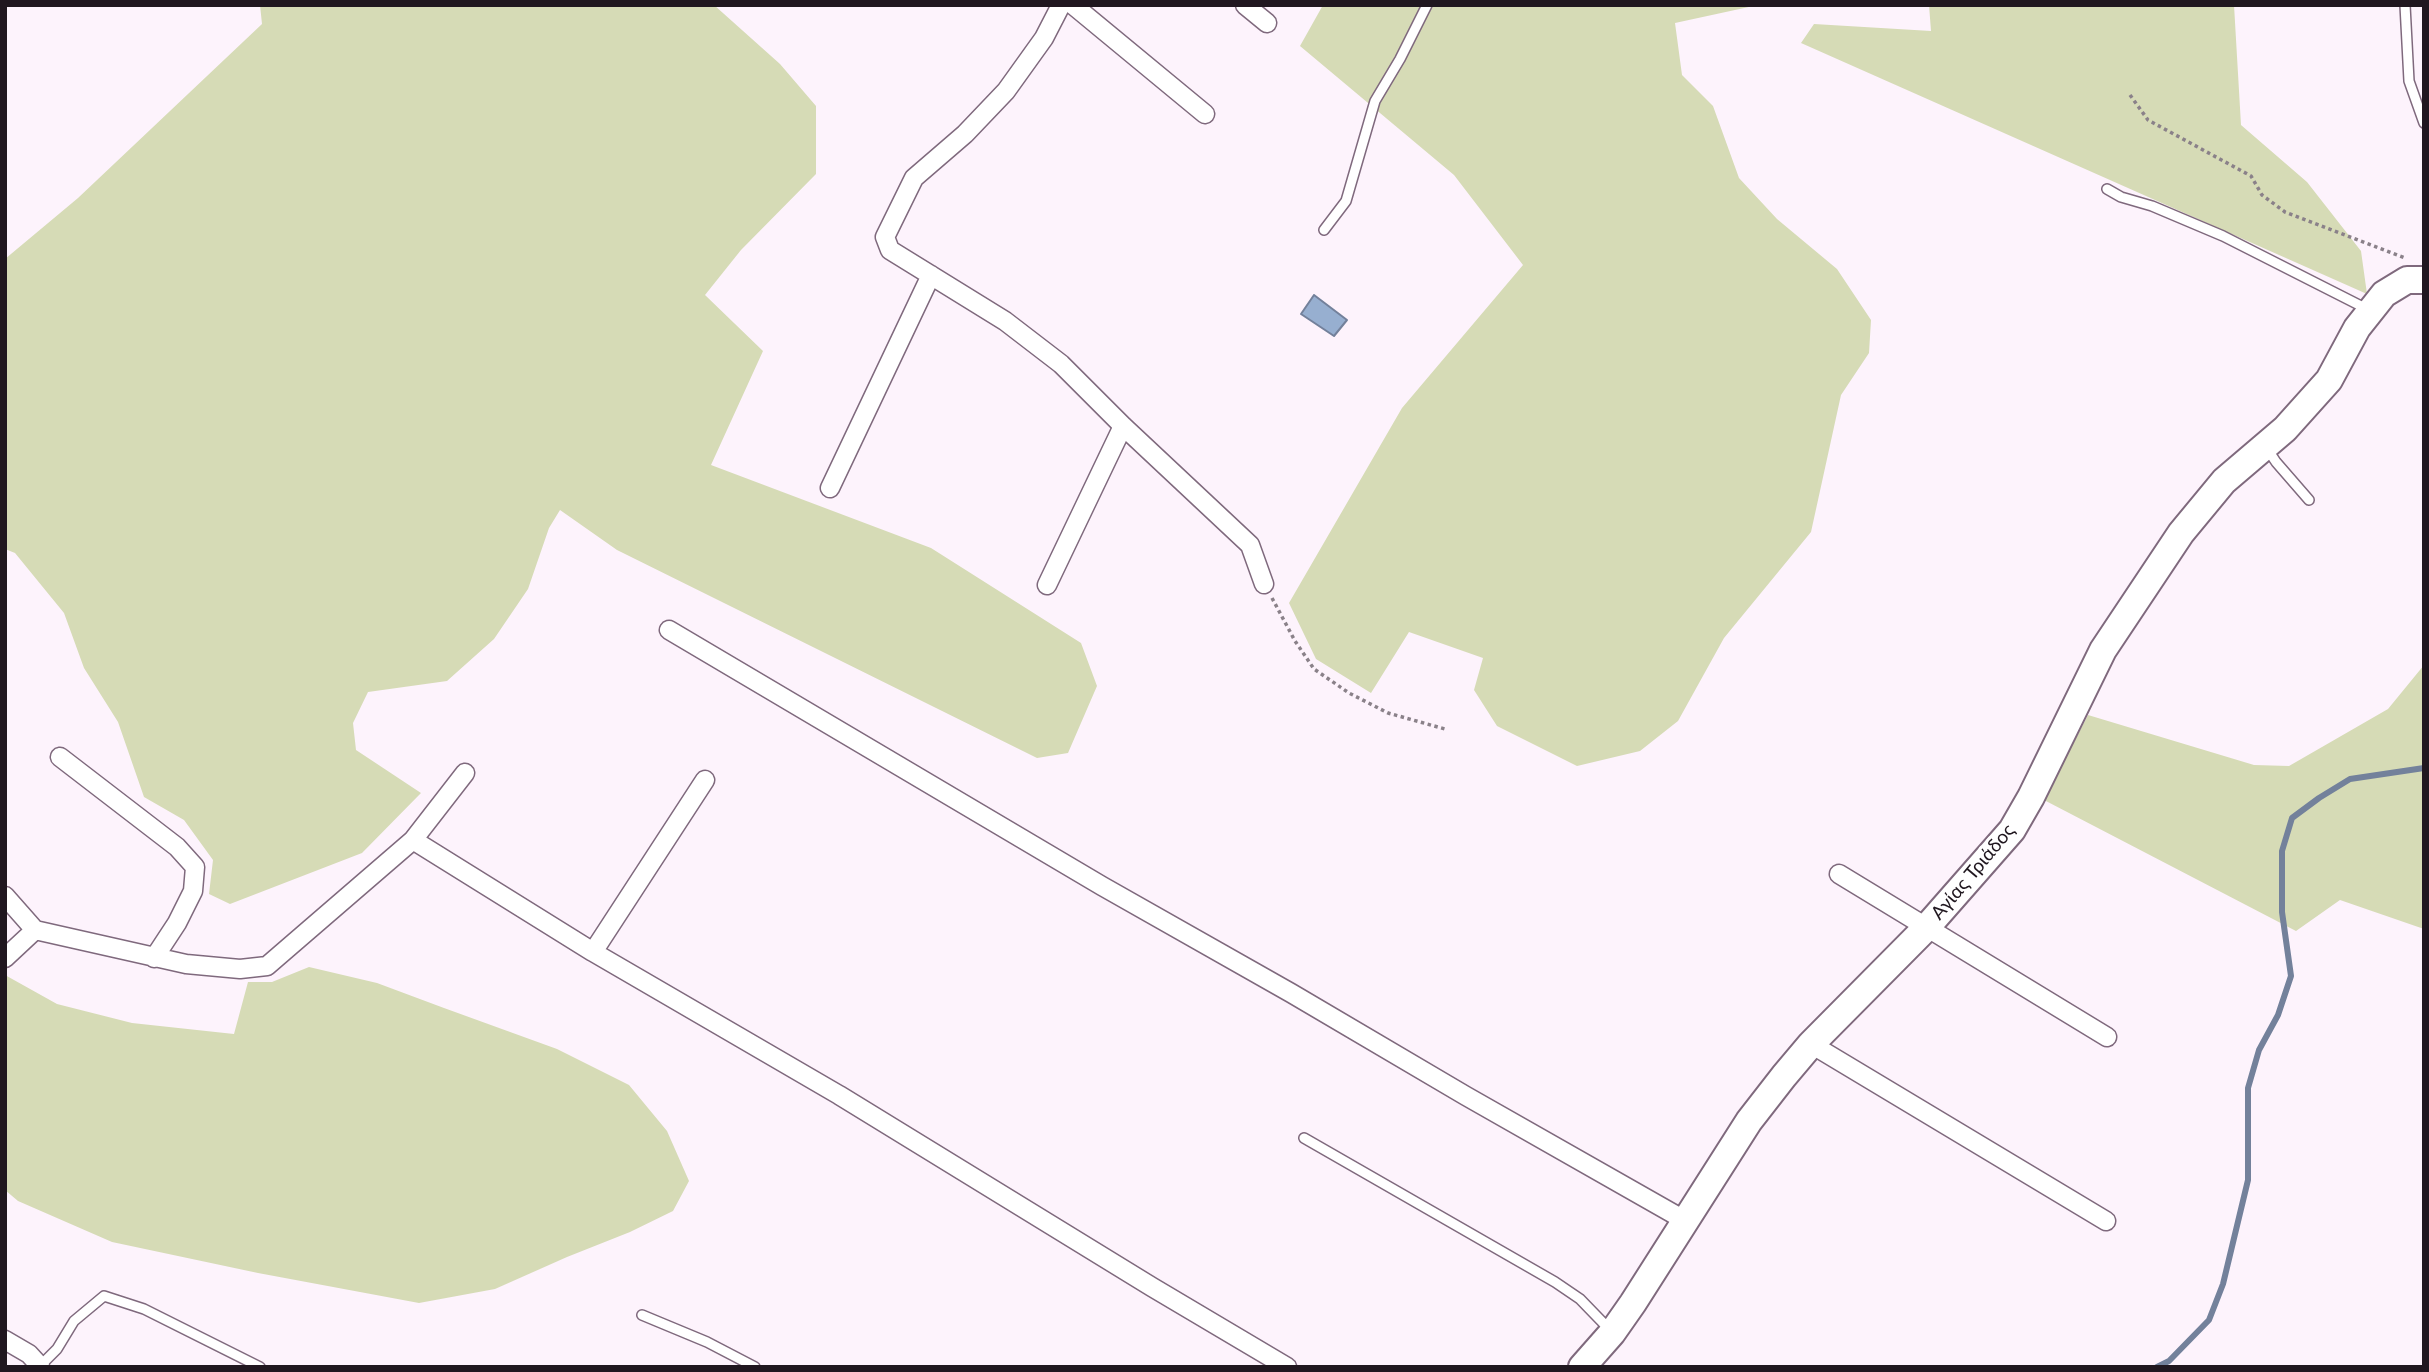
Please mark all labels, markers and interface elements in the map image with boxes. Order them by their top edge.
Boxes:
street label: Αγίας Τριάδος [1926,820,2020,924]

